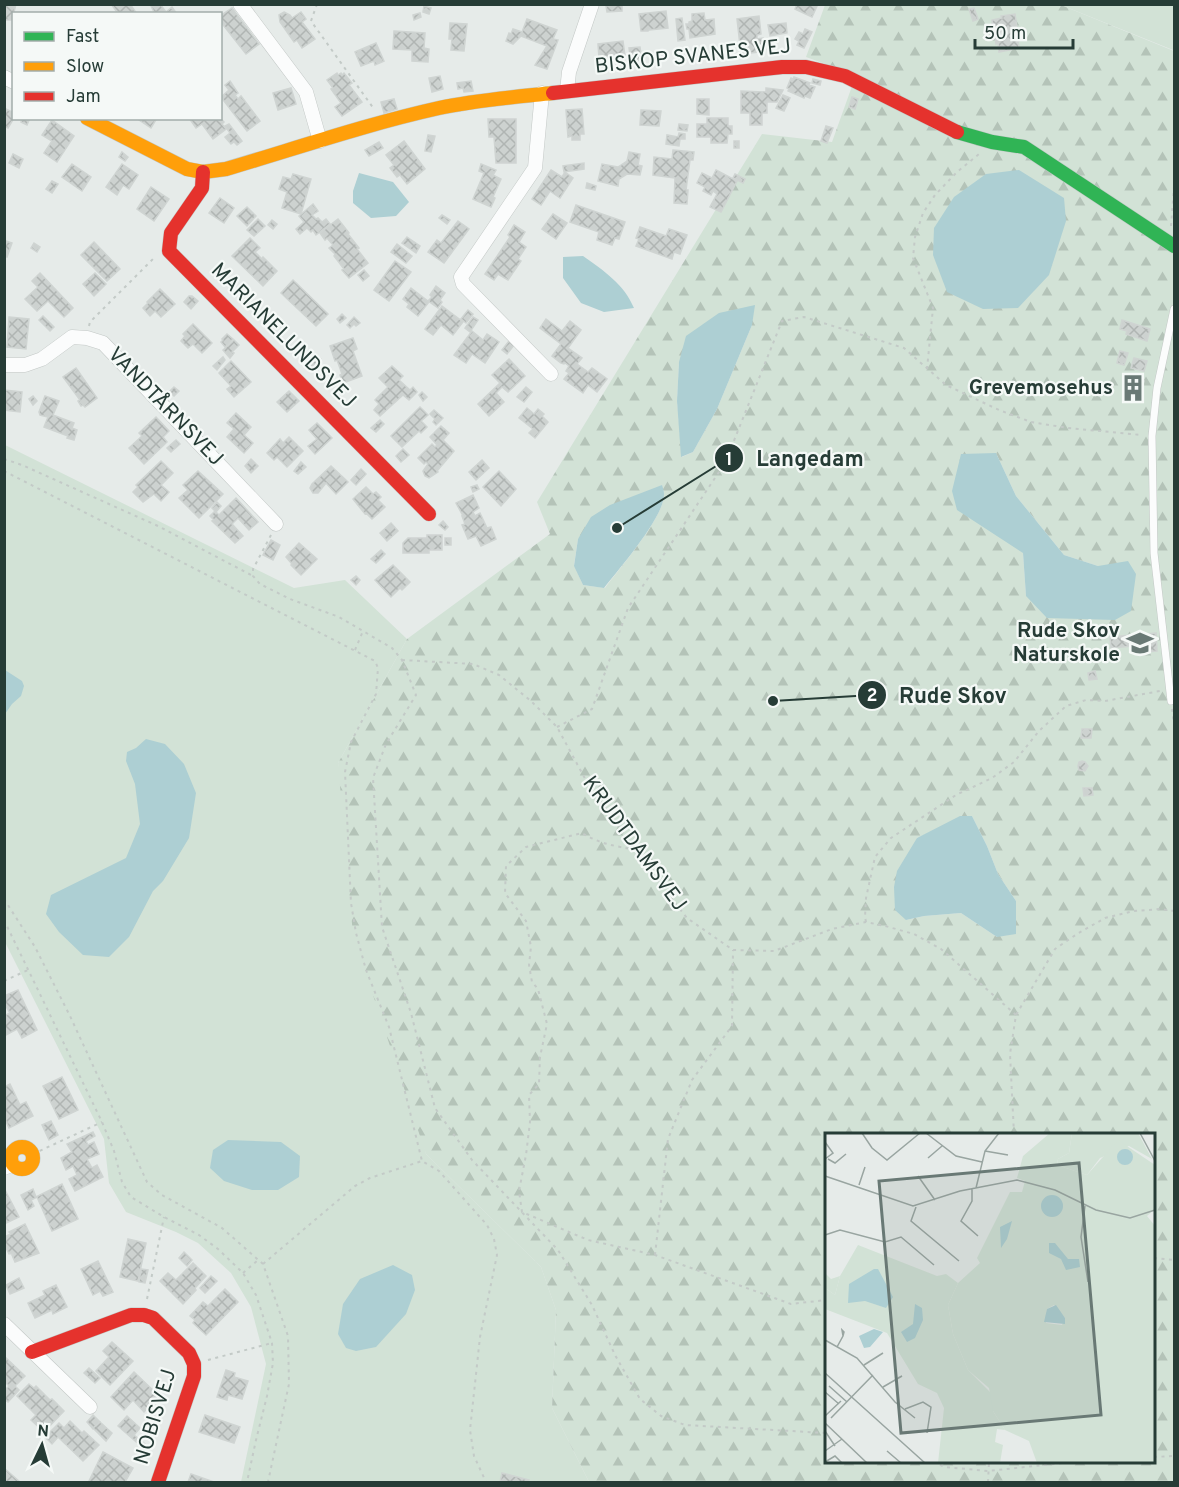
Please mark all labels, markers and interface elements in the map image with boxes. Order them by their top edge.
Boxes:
legend [12,12,222,120]
scale bar [975,12,1072,50]
text: 50 m [984,23,1026,46]
text: Fast [66,26,99,49]
street label: BISKOP SVANES VEJ [594,33,792,81]
text: Slow [66,56,104,79]
text: Jam [66,86,101,109]
street label: MARIANELUNDSVEJ [205,258,361,414]
street label: VANDTÅRNSVEJ [101,342,229,472]
building icon: Grevemosehus [1118,373,1148,403]
place label: Grevemosehus [969,375,1113,402]
callout: Langedam [714,438,876,478]
text: Langedam [756,447,864,474]
text: 1 [725,449,733,472]
place label: Rude Skov Naturskole [1013,618,1120,669]
school or university icon: Rude Skov Naturskole [1125,628,1155,658]
callout: Rude Skov [857,675,1019,715]
text: Rude Skov [899,684,1007,711]
text: 2 [866,685,878,708]
street label: KRUDTDAMSVEJ [576,771,692,917]
inset map [825,1133,1155,1463]
street label: NOBISVEJ [129,1366,183,1468]
north arrow [12,1415,72,1475]
text: N [37,1422,50,1443]

